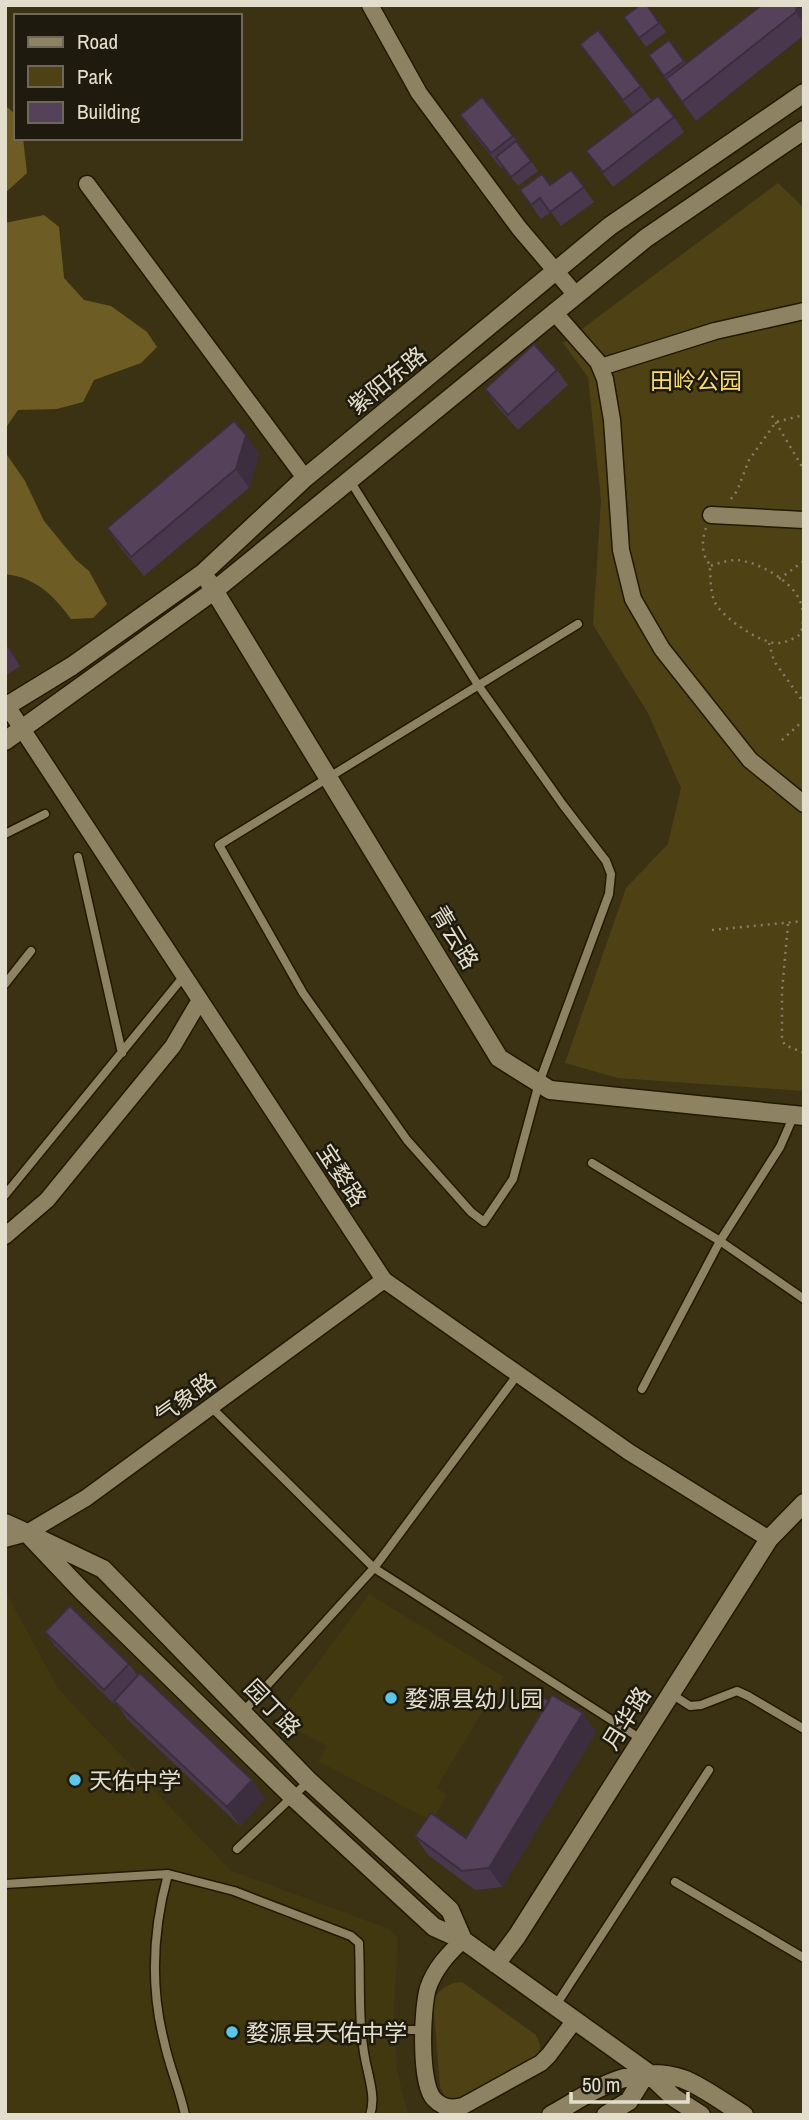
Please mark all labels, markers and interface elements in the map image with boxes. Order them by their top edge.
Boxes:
legend [14,14,242,140]
text: Road [77,27,118,56]
text: Park [77,62,113,91]
text: Building [77,97,141,126]
street label: 紫阳东路 [341,339,433,421]
park label: 田岭公园 [650,365,742,396]
street label: 青云路 [424,899,486,975]
street label: 宝婺路 [310,1138,374,1212]
street label: 气象路 [148,1365,222,1431]
street label: 园丁路 [238,1672,308,1744]
street label: 月华路 [595,1681,657,1755]
place label: 婺源县幼儿园 [405,1683,543,1714]
marker: 婺源县幼儿园 [383,1690,399,1706]
place label: 天佑中学 [89,1765,181,1796]
marker: 天佑中学 [67,1772,83,1788]
place label: 婺源县天佑中学 [246,2017,407,2048]
marker: 婺源县天佑中学 [224,2024,240,2040]
scale bar [571,2060,688,2104]
text: 50 m [582,2070,620,2099]

